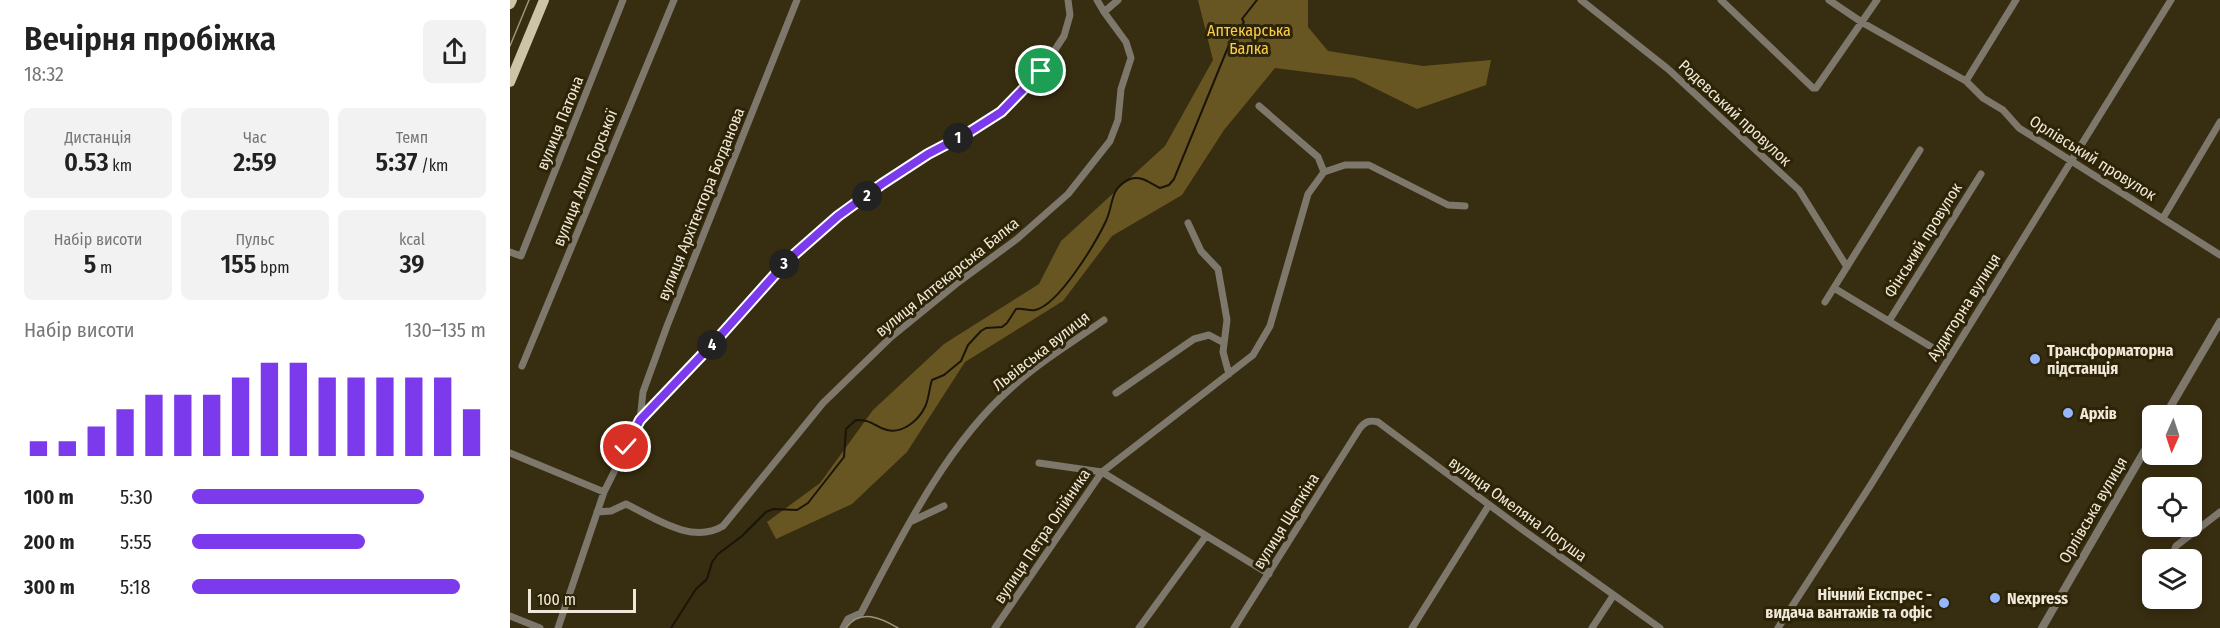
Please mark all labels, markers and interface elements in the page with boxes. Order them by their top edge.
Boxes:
text: Вечірня пробіжка [24,19,276,59]
button: share [423,20,486,83]
park label: Аптекарська Балка [1207,21,1291,58]
pin [1015,45,1066,96]
icon: arrive [1024,54,1057,87]
street label: Родевський провулок [1675,56,1796,170]
text: 18:32 [24,62,64,86]
street label: вулиця Патона [532,73,588,173]
street label: вулиця Архітектора Богданова [654,105,749,303]
street label: вулиця Алли Горської [549,106,621,249]
street label: Орлівський провулок [2026,111,2160,205]
pin: 1 [943,123,973,153]
text: Дистанція [64,128,132,147]
text: Час [243,128,267,147]
text: Темп [396,128,428,147]
text: 1 [955,128,961,147]
text: 0.53 [64,147,109,178]
text: 2:59 [233,147,277,178]
text: 5:37 [376,147,417,178]
text: km [109,156,132,175]
text: /km [417,156,448,175]
street label: Фінський провулок [1880,179,1966,301]
pin: 2 [852,181,882,211]
text: 2 [863,186,871,205]
street label: вулиця Аптекарська Балка [871,213,1023,341]
text: Набір висоти [54,230,142,249]
text: Пульс [235,230,275,249]
text: kcal [399,230,425,249]
text: 5 [84,249,96,280]
text: 155 [221,249,256,280]
text: 39 [399,249,425,280]
pin: 3 [769,249,799,279]
street label: Аудиторна вулиця [1923,250,2005,364]
text: 3 [780,254,788,273]
text: m [96,258,112,277]
text: bpm [256,258,289,277]
street label: Львівська вулиця [989,307,1093,395]
text: Набір висоти [24,318,135,342]
text: 130–135 m [405,318,486,342]
pin: 4 [697,330,727,360]
text: 4 [708,335,716,354]
place label: Трансформаторна підстанція [2047,341,2174,378]
marker: Трансформаторна підстанція [2028,352,2042,366]
place label: Архів [2079,404,2117,423]
north arrow [2142,405,2202,465]
map controls [2142,405,2202,609]
marker: Архів [2061,406,2075,420]
pin [600,421,651,472]
icon: check [609,430,642,463]
street label: вулиця Омеляна Логуша [1445,453,1591,566]
street label: Орлівська вулиця [2055,453,2131,567]
street label: вулиця Петра Олійника [990,465,1094,607]
street label: вулиця Щепкіна [1249,469,1323,572]
button: locate [2142,477,2202,537]
text: 100 m [24,485,74,509]
text: 5:30 [120,485,153,509]
text: 200 m [24,530,75,554]
text: 5:55 [120,530,152,554]
button: layers [2142,549,2202,609]
text: 300 m [24,575,75,599]
text: 5:18 [120,575,150,599]
place label: Нічний Експрес - видача вантажів та офіс [1765,585,1932,622]
scale bar [528,586,636,614]
place label: Nexpress [2007,589,2068,608]
text: 100 m [537,590,576,609]
marker: Nexpress [1988,591,2002,605]
marker: Нічний Експрес - видача вантажів та офіс [1937,596,1951,610]

